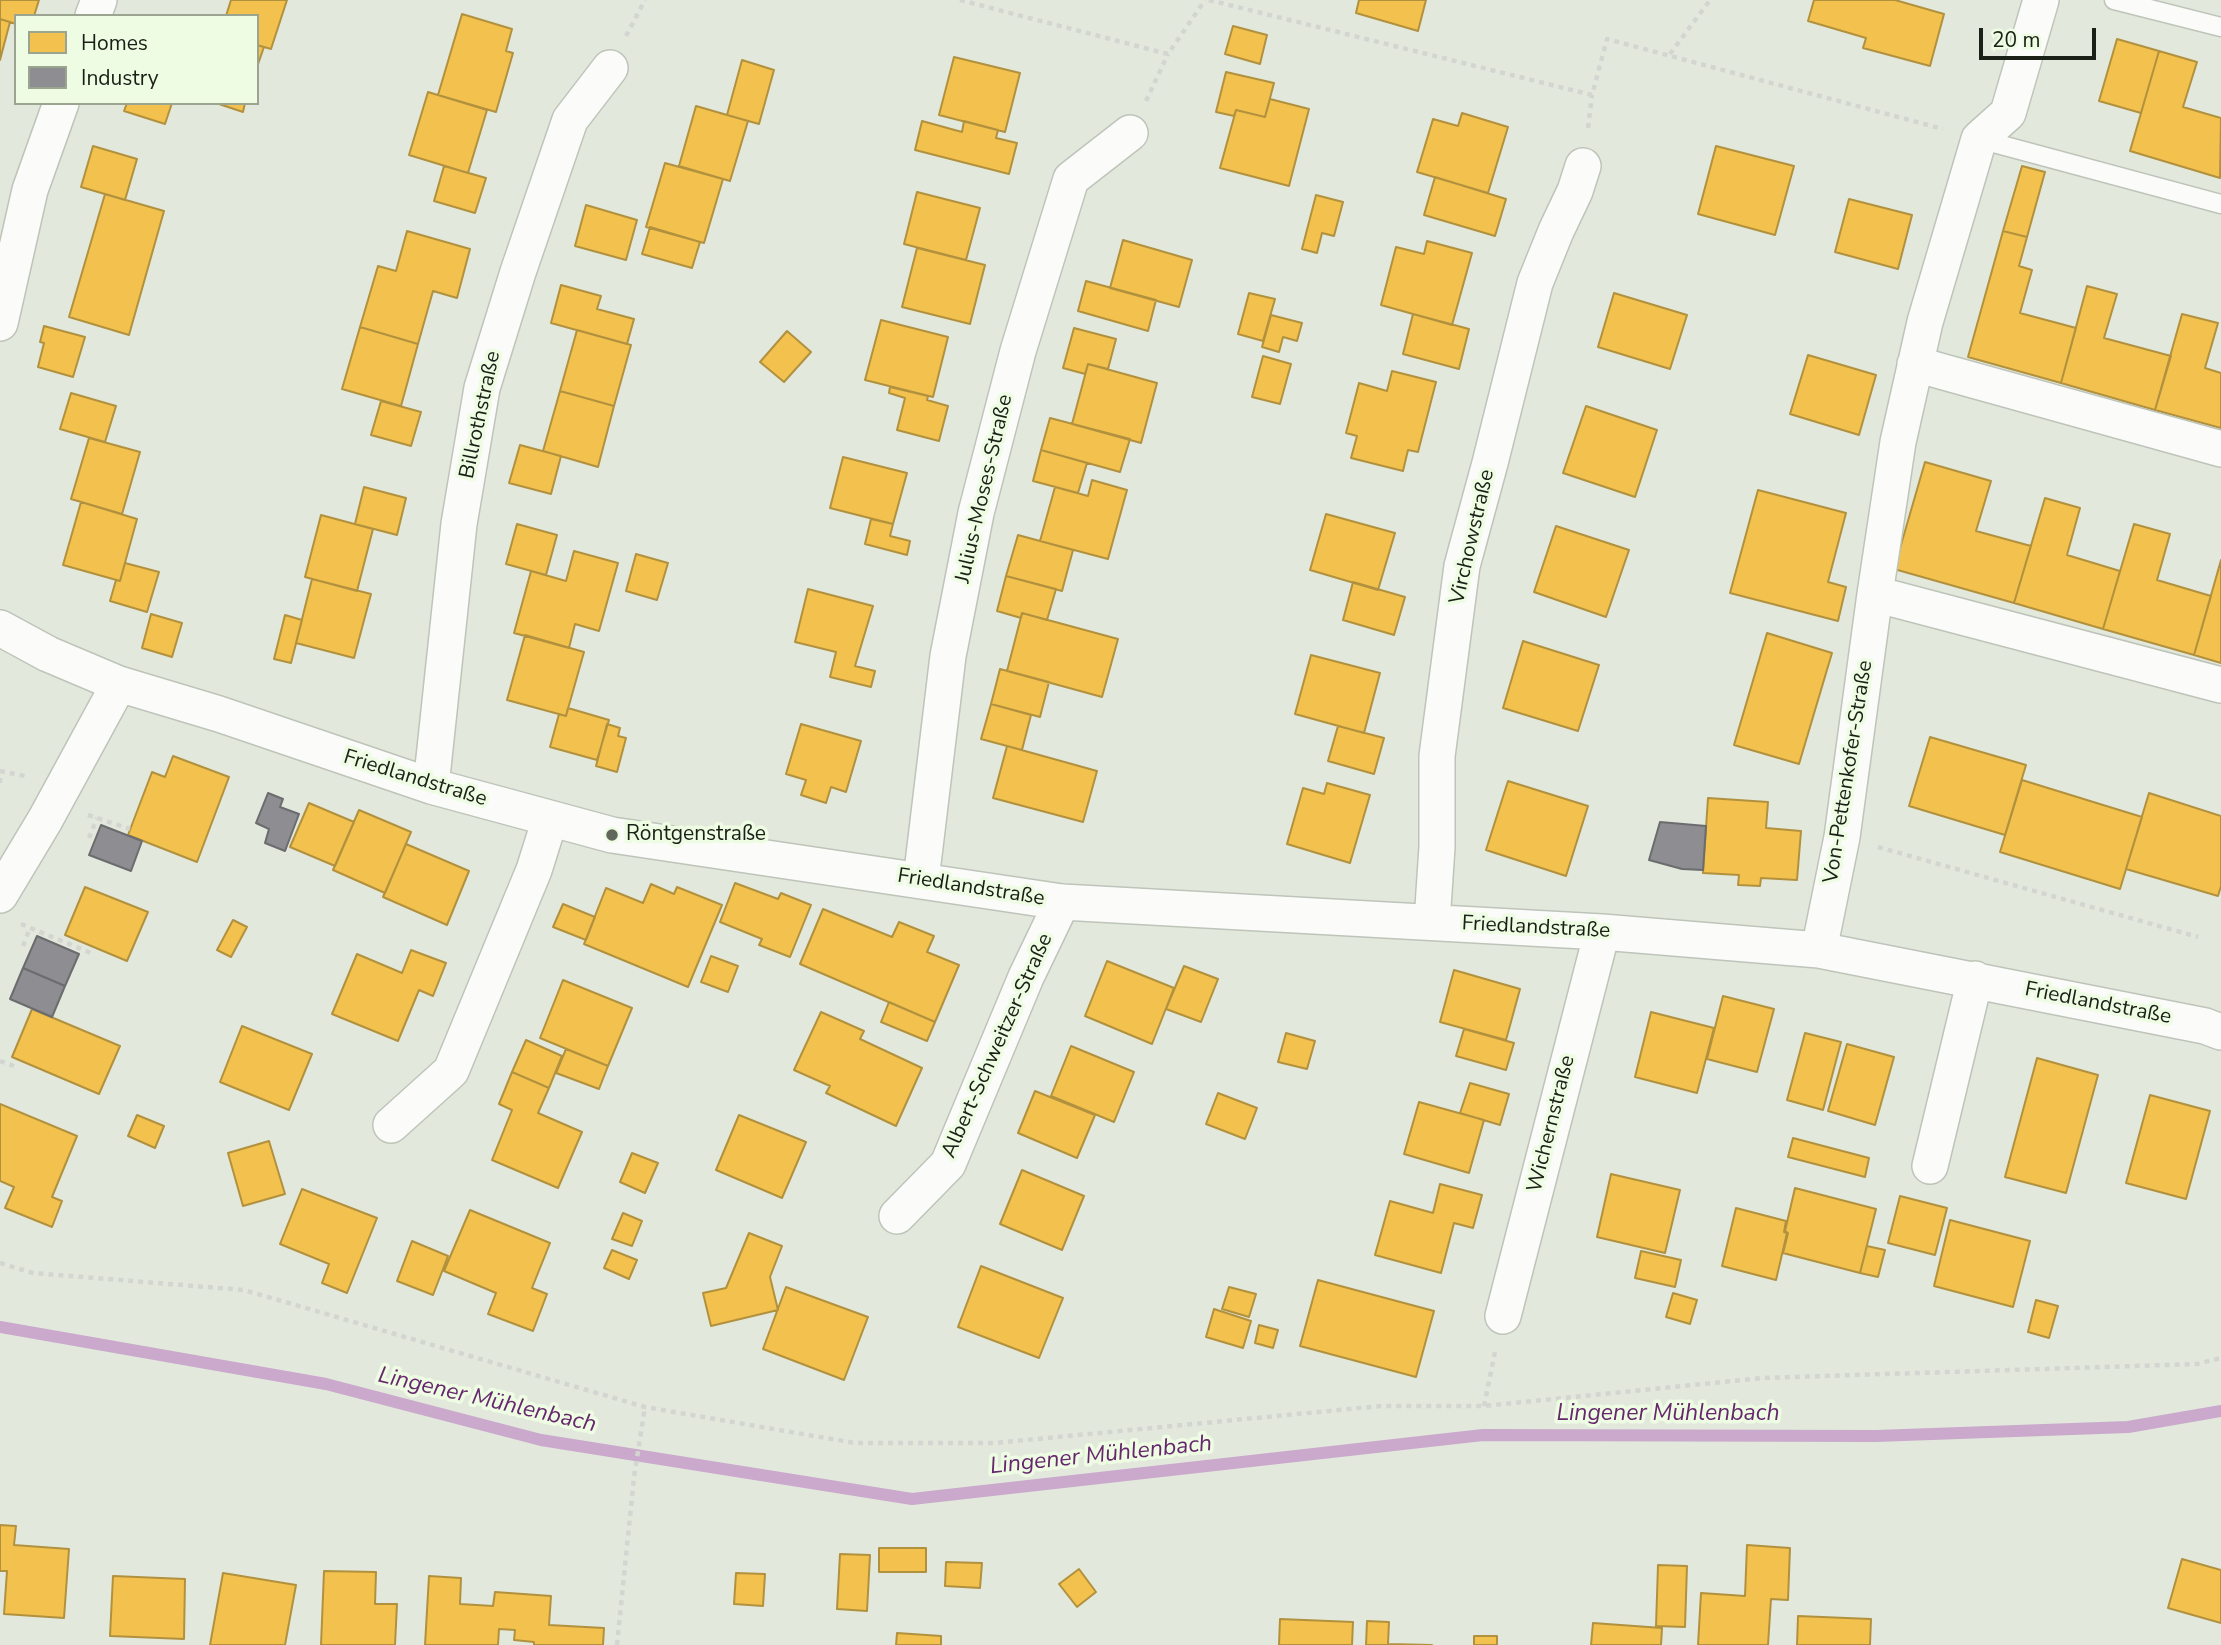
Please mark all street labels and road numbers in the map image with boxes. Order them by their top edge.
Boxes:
street label: Billrothstraße [455,349,507,481]
street label: Julius-Moses-Straße [951,392,1019,586]
street label: Virchowstraße [1445,467,1501,607]
street label: Von-Pettenkofer-Straße [1819,659,1879,885]
street label: Friedlandstraße [340,745,490,813]
street label: Friedlandstraße [896,864,1046,912]
street label: Friedlandstraße [1461,912,1611,944]
street label: Albert-Schweitzer-Straße [937,930,1059,1162]
street label: Friedlandstraße [2023,977,2173,1031]
street label: Wichernstraße [1523,1053,1581,1195]

